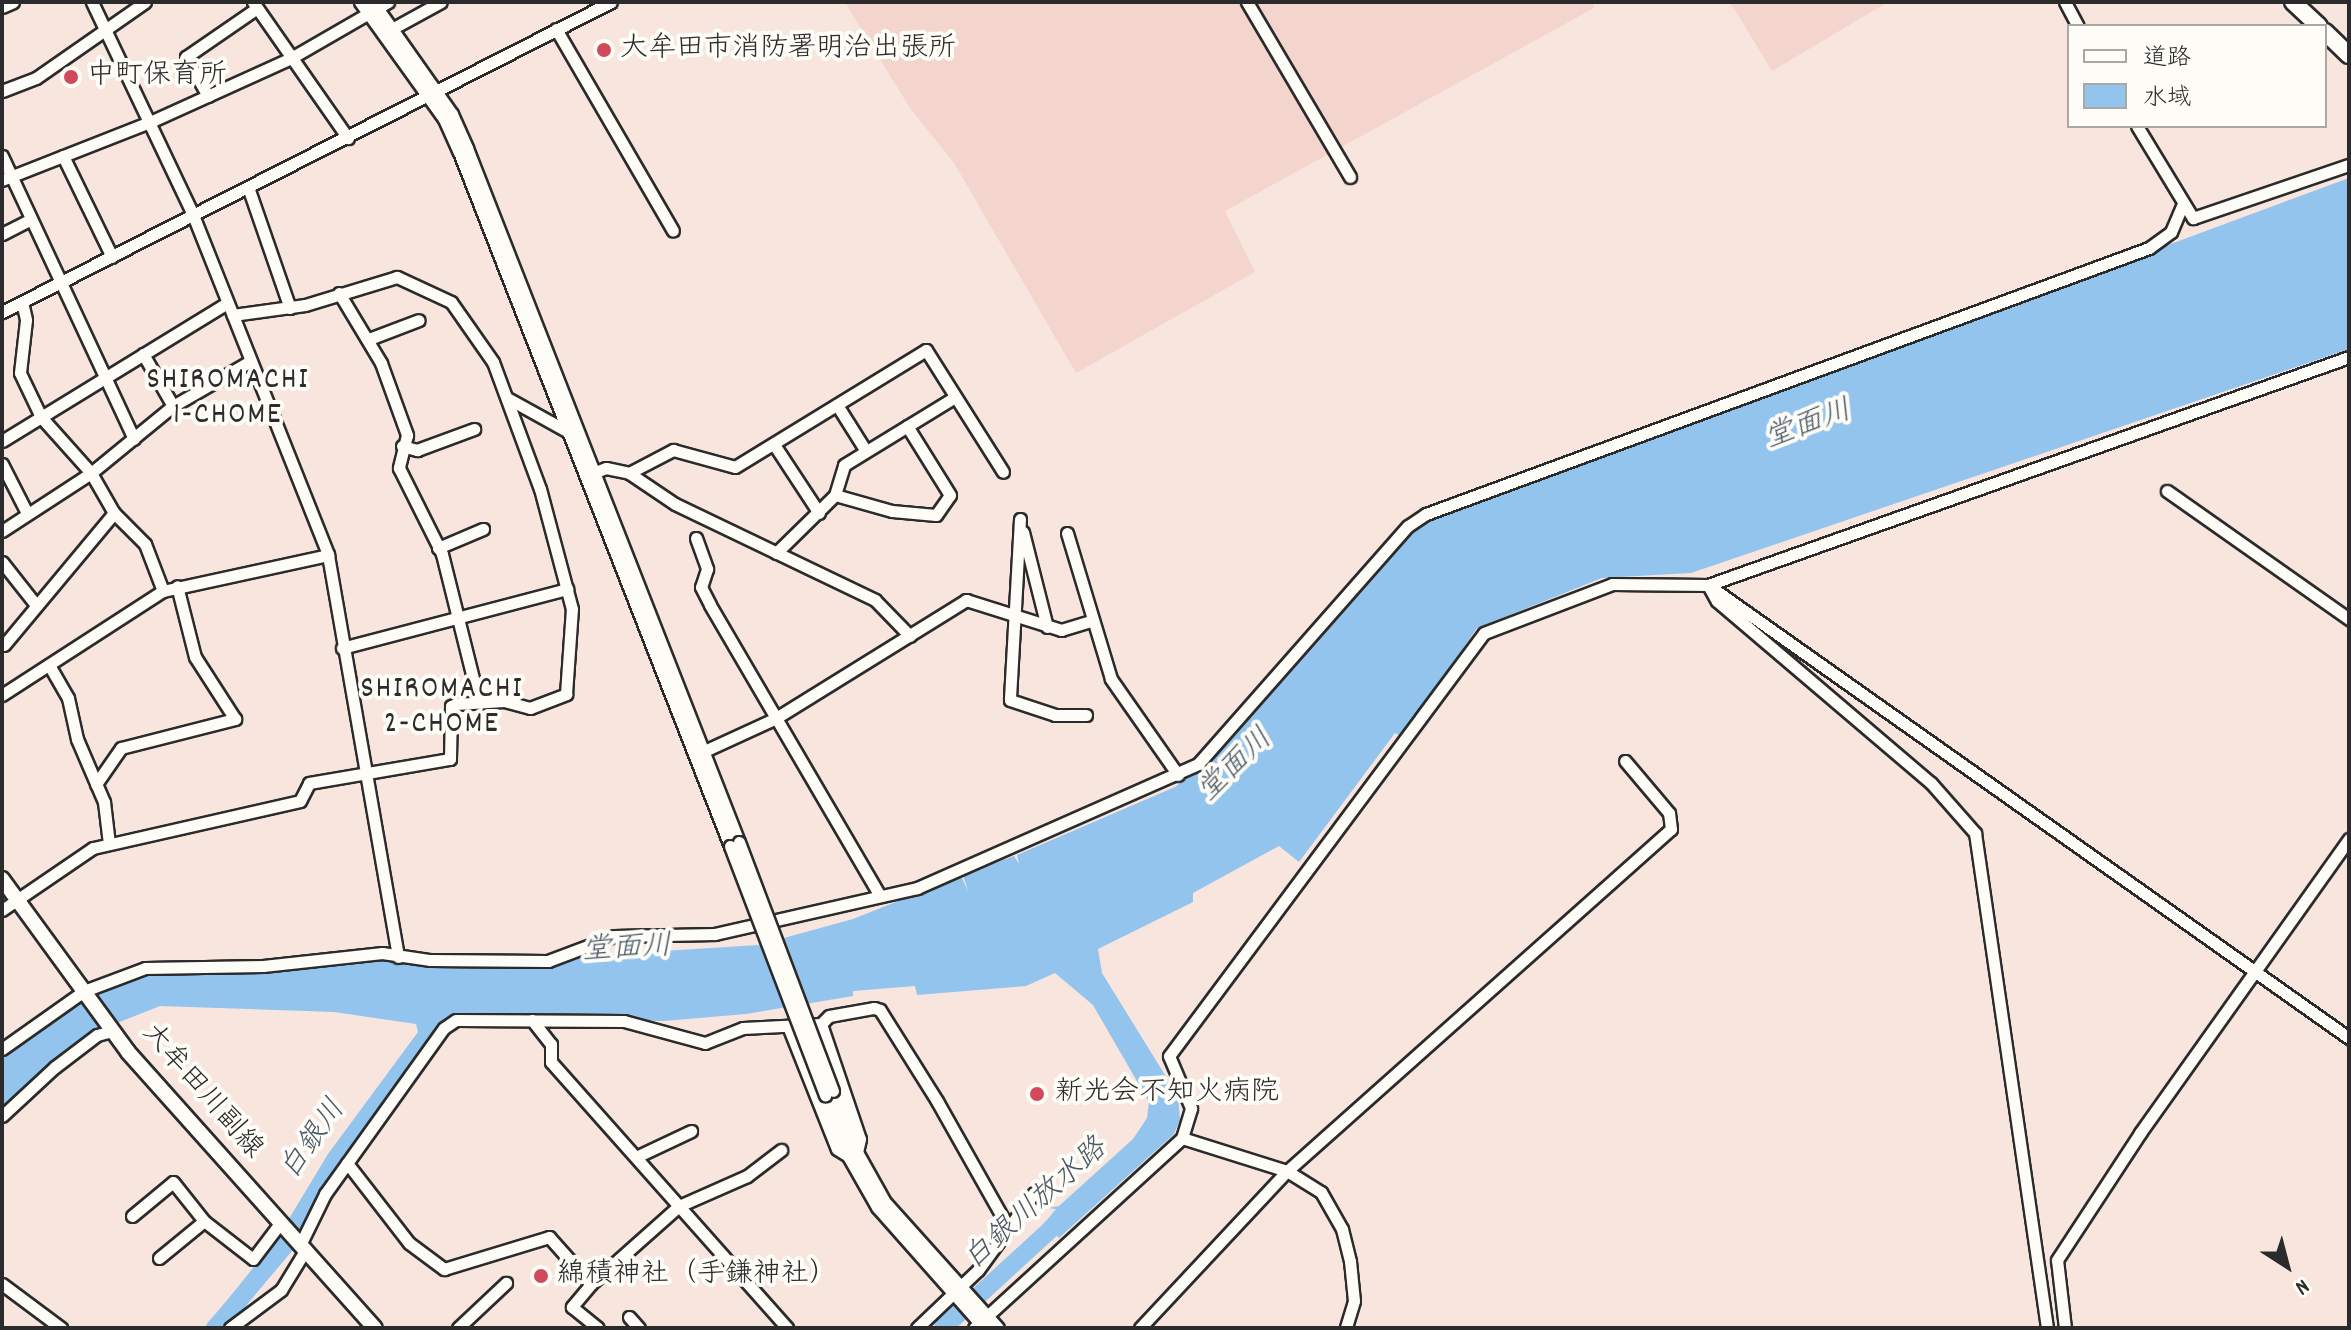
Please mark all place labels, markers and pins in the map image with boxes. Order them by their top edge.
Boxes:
place label: 大牟田市消防署明治出張所 [620,33,956,67]
marker: 大牟田市消防署明治出張所 [595,41,613,59]
place label: 中町保育所 [87,60,227,94]
marker: 中町保育所 [62,68,80,86]
place label: 新光会不知火病院 [1055,1077,1279,1111]
marker: 新光会不知火病院 [1026,1083,1048,1105]
place label: 綿積神社（手鎌神社） [557,1259,837,1293]
marker: 綿積神社（手鎌神社） [532,1267,550,1285]

